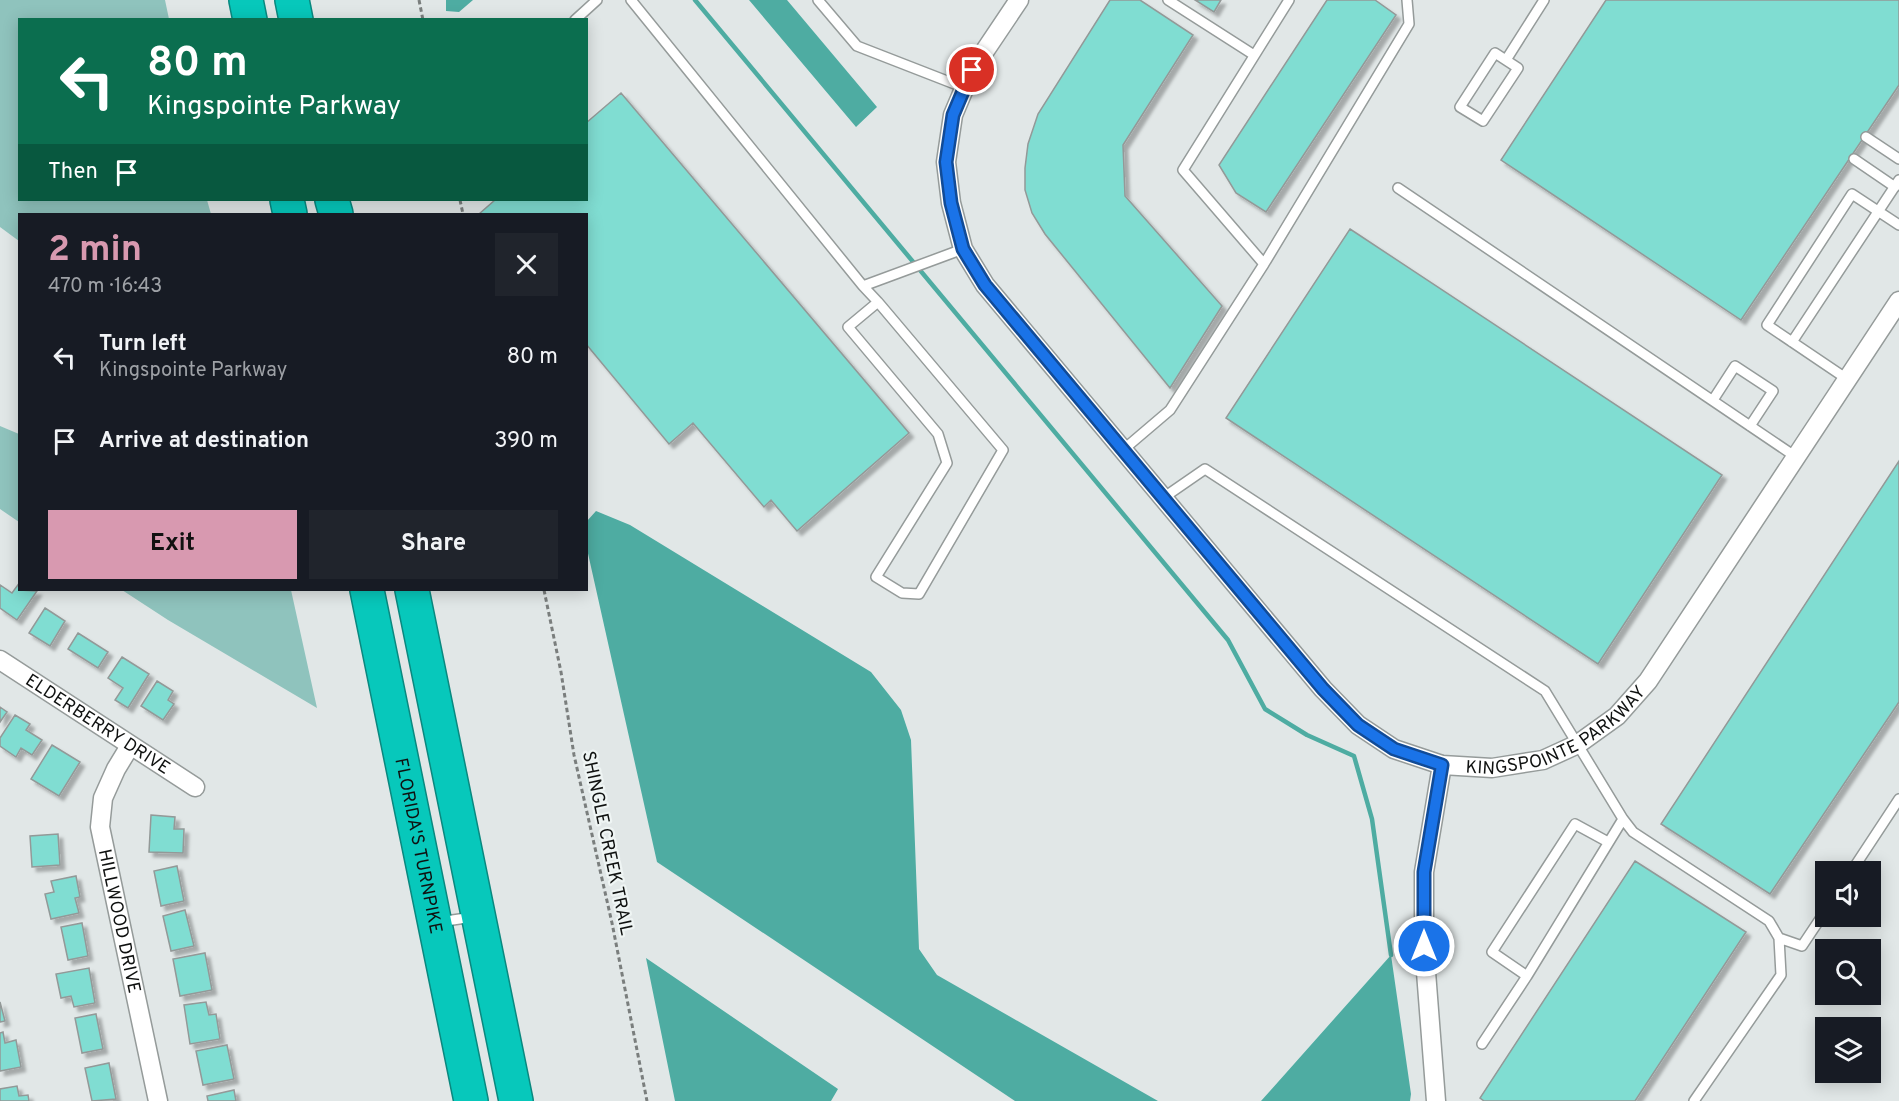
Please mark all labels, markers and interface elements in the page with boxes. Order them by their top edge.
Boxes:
text: 80 m [147,38,248,91]
icon: left [48,42,126,120]
pin [946,44,997,95]
icon: arrive [955,53,988,86]
text: Kingspointe Parkway [147,90,401,124]
icon: arrive [110,156,143,189]
text: Then [48,159,98,186]
text: 2 min [48,228,142,274]
button: close [495,233,558,296]
text: 470 m · 16:43 [48,274,162,300]
text: Turn left [99,331,187,358]
icon: left [48,341,81,374]
text: 80 m [507,344,558,371]
text: Kingspointe Parkway [99,358,287,384]
icon: arrive [48,425,81,458]
text: Arrive at destination [99,428,309,455]
text: 390 m [494,428,558,455]
button: Exit [48,510,297,579]
button: Share [309,510,558,579]
street label: ELDERBERRY DRIVE [20,670,174,781]
street label: KINGSPOINTE PARKWAY [1465,682,1651,781]
street label: SHINGLE CREEK TRAIL [576,749,637,937]
street label: FLORIDA'S TURNPIKE [388,756,447,936]
street label: HILLWOOD DRIVE [92,847,145,995]
map controls [1815,861,1881,1083]
button: sound [1815,861,1881,927]
position arrow [1392,914,1456,978]
button: search [1815,939,1881,1005]
button: layers [1815,1017,1881,1083]

